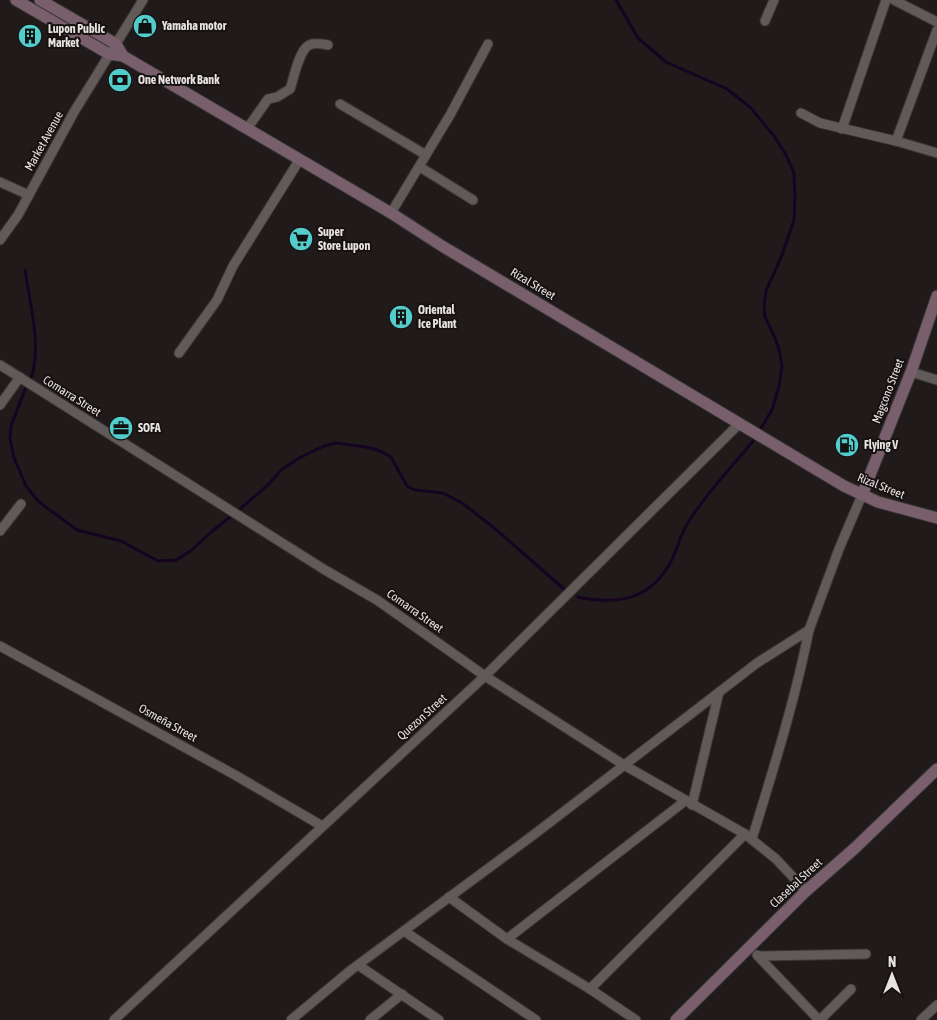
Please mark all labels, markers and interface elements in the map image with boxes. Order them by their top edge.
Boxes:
shop icon: Yamaha motor [132,13,158,39]
place label: Yamaha motor [161,19,227,33]
place label: Lupon Public Market [48,22,106,50]
building icon: Lupon Public Market [17,23,43,49]
bank icon: One Network Bank [107,67,133,93]
place label: One Network Bank [138,73,220,87]
street label: Market Avenue [22,109,66,173]
place label: Super Store Lupon [318,225,370,253]
supermarket icon: Super Store Lupon [288,226,314,252]
street label: Rizal Street [508,265,558,303]
place label: Oriental Ice Plant [418,303,457,331]
building icon: Oriental Ice Plant [388,304,414,330]
street label: Magcono Street [869,356,907,425]
street label: Comarra Street [40,373,104,420]
office icon: SOFA [108,415,134,441]
place label: SOFA [138,421,161,435]
fuel station icon: Flying V [834,432,860,458]
place label: Flying V [864,438,898,452]
street label: Rizal Street [855,470,907,502]
street label: Comarra Street [384,586,446,636]
street label: Quezon Street [394,691,450,743]
street label: Osmeña Street [136,701,200,745]
street label: Clasebal Street [767,855,825,911]
north arrow [867,950,917,1000]
text: N [888,954,896,970]

